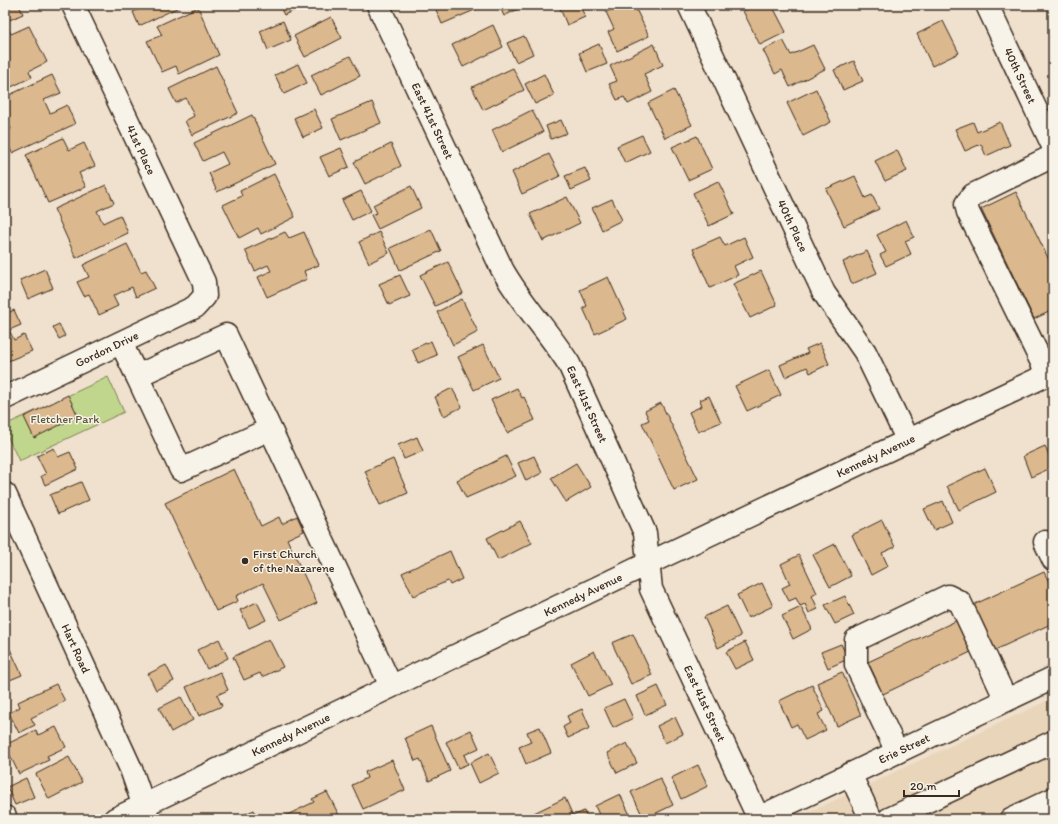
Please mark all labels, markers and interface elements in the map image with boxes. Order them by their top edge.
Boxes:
street label: 40th Street [1001,46,1039,106]
street label: East 41st Street [408,80,457,162]
street label: 41st Place [123,123,159,177]
street label: 40th Place [774,198,811,254]
street label: Gordon Drive [73,328,141,370]
street label: East 41st Street [564,364,611,445]
park label: Fletcher Park [31,412,100,426]
street label: Kennedy Avenue [834,431,918,480]
place label: First Church of the Nazarene [253,547,335,575]
marker: First Church of the Nazarene [240,556,250,566]
street label: Kennedy Avenue [542,570,625,619]
street label: Hart Road [58,622,93,676]
street label: East 41st Street [681,663,729,744]
street label: Kennedy Avenue [249,710,333,759]
street label: Erie Street [876,730,932,767]
scale bar [904,772,959,798]
text: 20 m [910,779,937,793]

